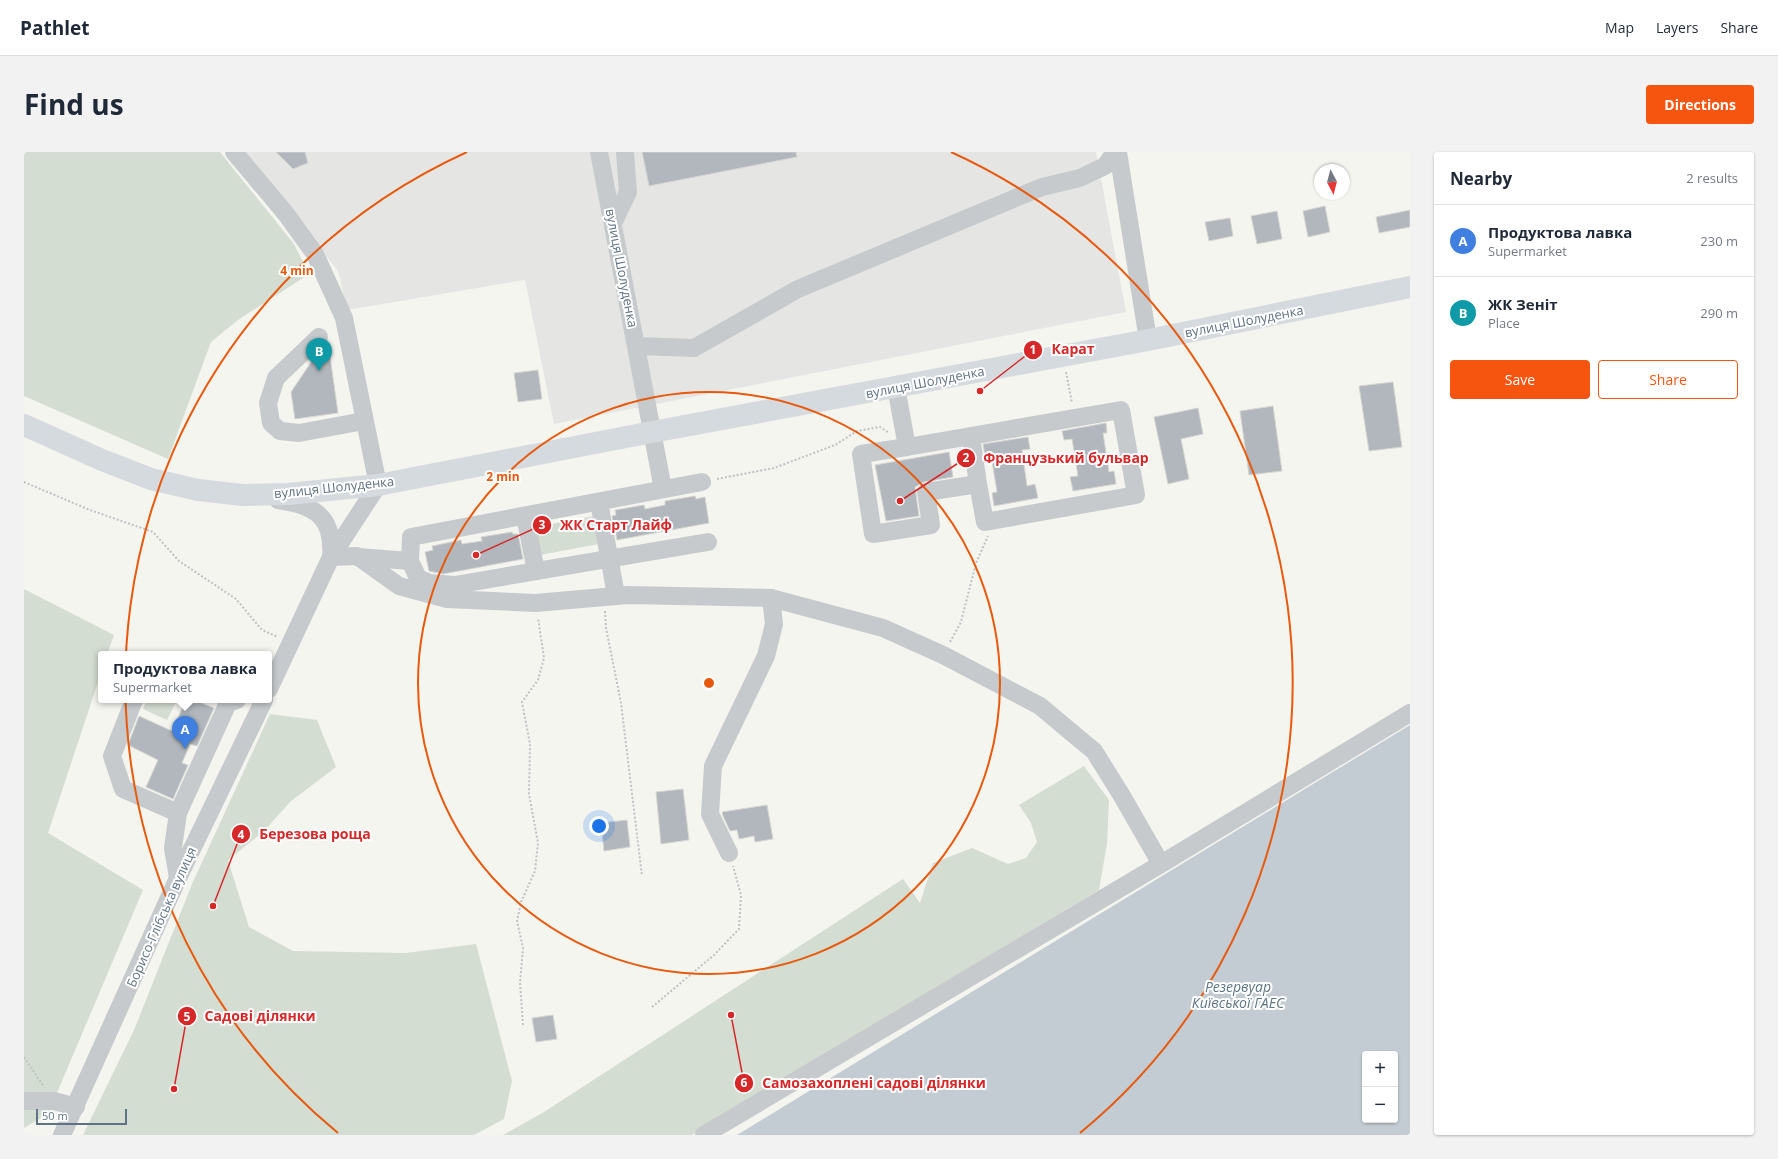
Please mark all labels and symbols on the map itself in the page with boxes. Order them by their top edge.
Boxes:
north arrow [1314,164,1350,200]
street label: вулиця Шолуденка [602,207,642,329]
text: 4 min [280,262,314,279]
street label: вулиця Шолуденка [1183,301,1305,341]
callout: Карат [1023,337,1102,363]
pin: B [306,338,332,371]
text: Карат [1052,339,1095,358]
text: 1 [1030,341,1036,358]
street label: вулиця Шолуденка [864,362,986,402]
callout: Французький бульвар [956,445,1157,471]
text: Французький бульвар [983,448,1149,467]
text: 2 [963,449,970,466]
text: 2 min [486,468,520,485]
street label: вулиця Шолуденка [273,472,395,502]
callout: ЖК Старт Лайф [532,512,680,538]
text: ЖК Старт Лайф [560,515,672,534]
text: 3 [539,516,546,533]
centre of rings [702,676,716,690]
pin: A [172,716,198,749]
your location [589,816,609,836]
callout: Березова роща [231,821,379,847]
text: Березова роща [259,824,371,843]
text: 4 [238,826,245,843]
street label: Борисо-Глібська вулиця [122,844,200,990]
water label: Резервуар Київської ГАЕС [1192,977,1285,1012]
callout: Садові ділянки [177,1003,324,1029]
text: Садові ділянки [205,1006,315,1025]
text: 5 [184,1008,191,1025]
callout: Самозахоплені садові ділянки [734,1070,993,1096]
text: Самозахоплені садові ділянки [762,1073,986,1092]
text: 6 [741,1074,748,1091]
scale bar [36,1107,127,1126]

